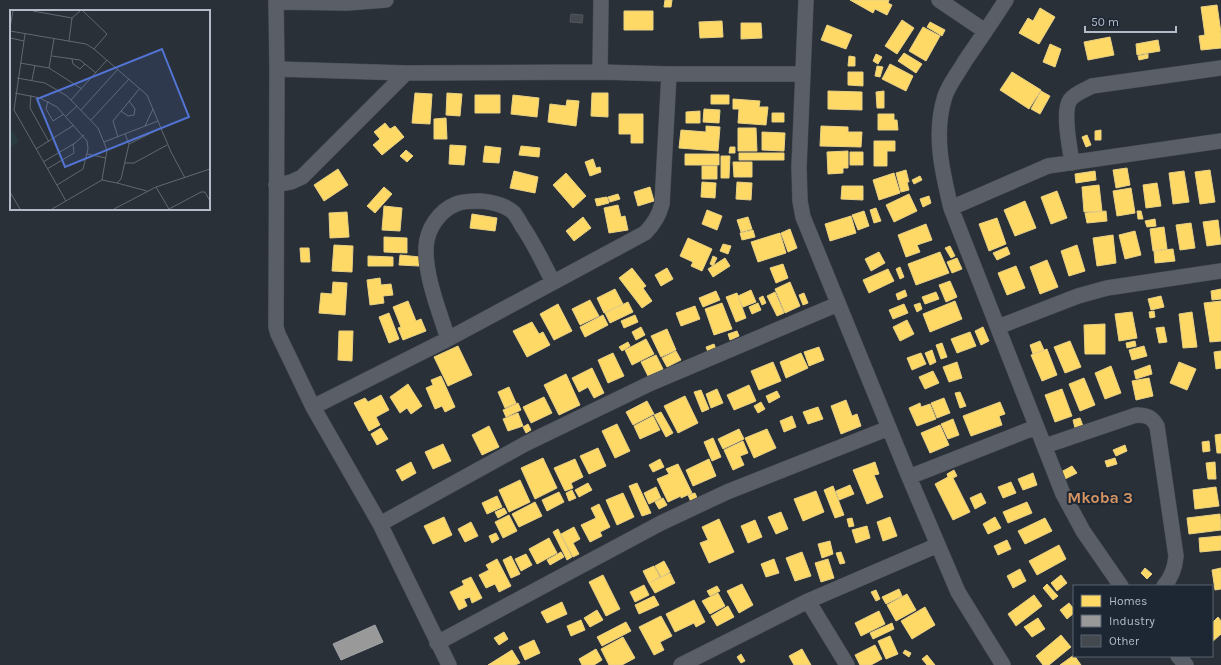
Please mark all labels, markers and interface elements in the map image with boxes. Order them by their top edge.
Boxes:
scale bar [1085,8,1176,34]
inset map [10,10,210,210]
text: 50 m [1091,15,1119,29]
district label: Mkoba 3 [1067,488,1133,507]
legend [1073,585,1213,657]
text: Homes [1109,594,1147,608]
text: Industry [1109,614,1155,628]
text: Other [1109,634,1140,648]

